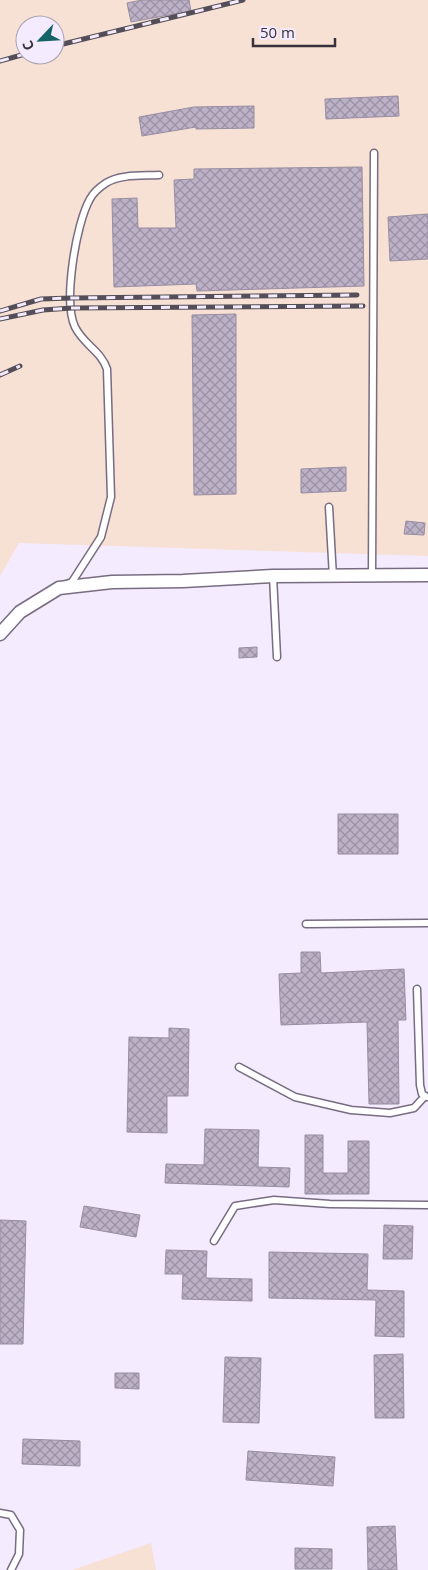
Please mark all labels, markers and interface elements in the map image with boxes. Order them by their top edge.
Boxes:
north arrow [15,15,65,65]
scale bar [253,15,336,47]
text: 50 m [260,22,295,42]
text: С [17,38,38,54]

